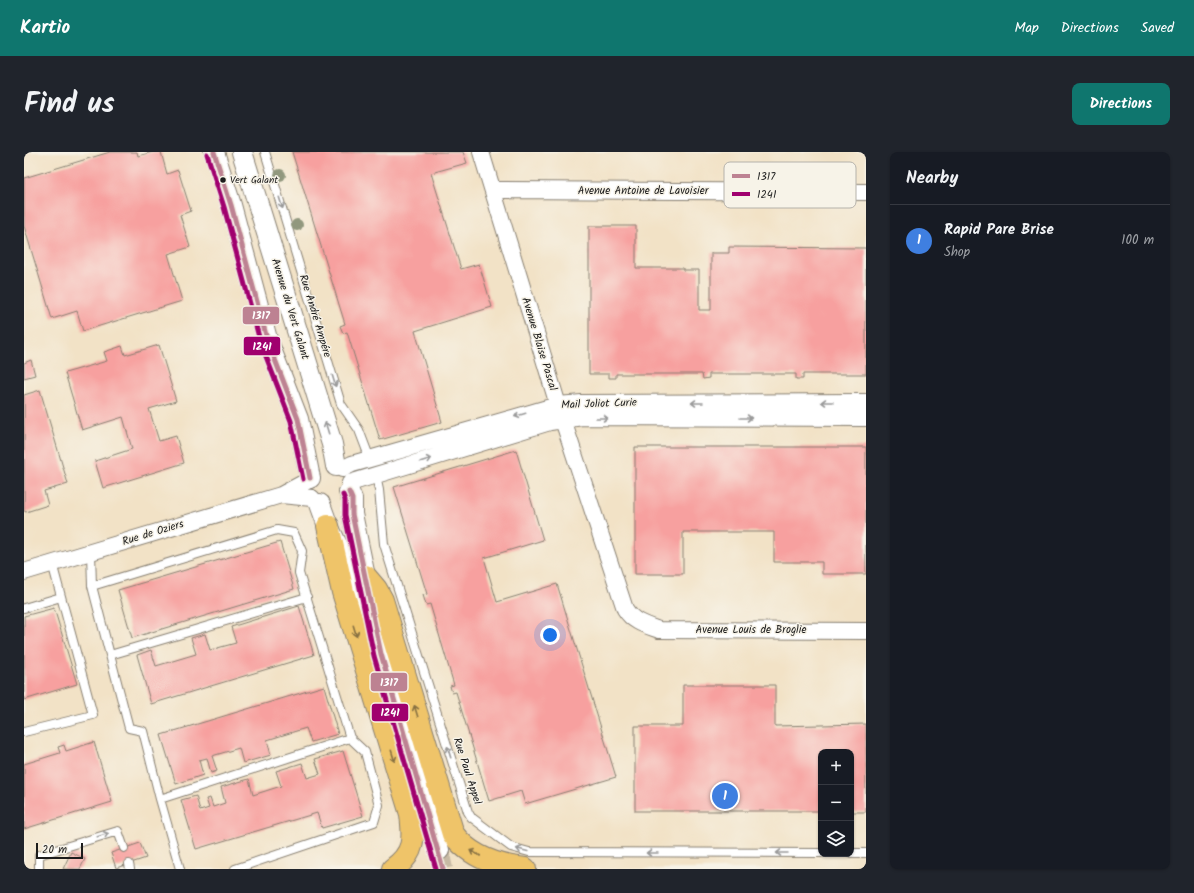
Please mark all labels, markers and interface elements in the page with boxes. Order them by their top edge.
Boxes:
text: Kartio [20,13,70,43]
text: Map [1014,17,1039,39]
text: Directions [1061,17,1119,39]
text: Saved [1141,17,1174,39]
text: Find us [24,82,115,127]
button: Directions [1072,83,1170,125]
legend [724,162,856,208]
text: Nearby [906,165,958,192]
text: 1317 [757,168,776,186]
place label: Vert Galant [230,172,278,188]
marker: Vert Galant [218,175,228,185]
street label: Avenue Antoine de Lavoisier [578,182,710,200]
text: 1241 [757,186,776,204]
one-way arrow [278,196,285,209]
text: Rapid Pare Brise [944,218,1054,242]
text: 1 [917,230,921,251]
text: 100 m [1121,230,1154,251]
text: Shop [944,242,970,263]
street label: Avenue du Vert Galant [266,256,314,363]
street label: Rue André Ampére [294,272,336,360]
street label: Avenue Blaise Pascal [516,295,562,393]
line badge: 1317 [242,306,280,325]
text: 1317 [252,307,271,325]
line badge: 1241 [243,336,281,356]
text: 1241 [252,338,272,356]
one-way arrow [331,375,339,387]
street label: Mail Joliot Curie [561,394,637,414]
one-way arrow [821,398,834,406]
one-way arrow [691,399,704,407]
one-way arrow [514,412,527,419]
one-way arrow [595,414,608,422]
one-way arrow [739,414,752,422]
one-way arrow [323,422,330,435]
one-way arrow [419,456,432,463]
street label: Rue de Oziers [120,515,186,551]
street label: Avenue Louis de Broglie [696,621,806,639]
one-way arrow [352,625,359,638]
your location [540,625,560,645]
line badge: 1317 [370,672,408,692]
text: 1317 [380,674,399,692]
line badge: 1241 [371,703,409,722]
text: 1241 [380,704,400,722]
one-way arrow [412,705,419,718]
street label: Rue Paul Appel [448,735,486,807]
one-way arrow [445,746,452,759]
one-way arrow [390,749,398,761]
map controls [818,749,854,857]
button: + [818,749,854,785]
pin: 1 [712,781,738,811]
button: − [818,785,854,821]
button: layers [818,821,854,857]
one-way arrow [97,831,110,838]
scale bar [36,841,83,860]
text: 20 m [42,841,67,859]
one-way arrow [516,846,529,854]
one-way arrow [469,849,481,857]
one-way arrow [646,849,659,857]
one-way arrow [776,849,789,857]

